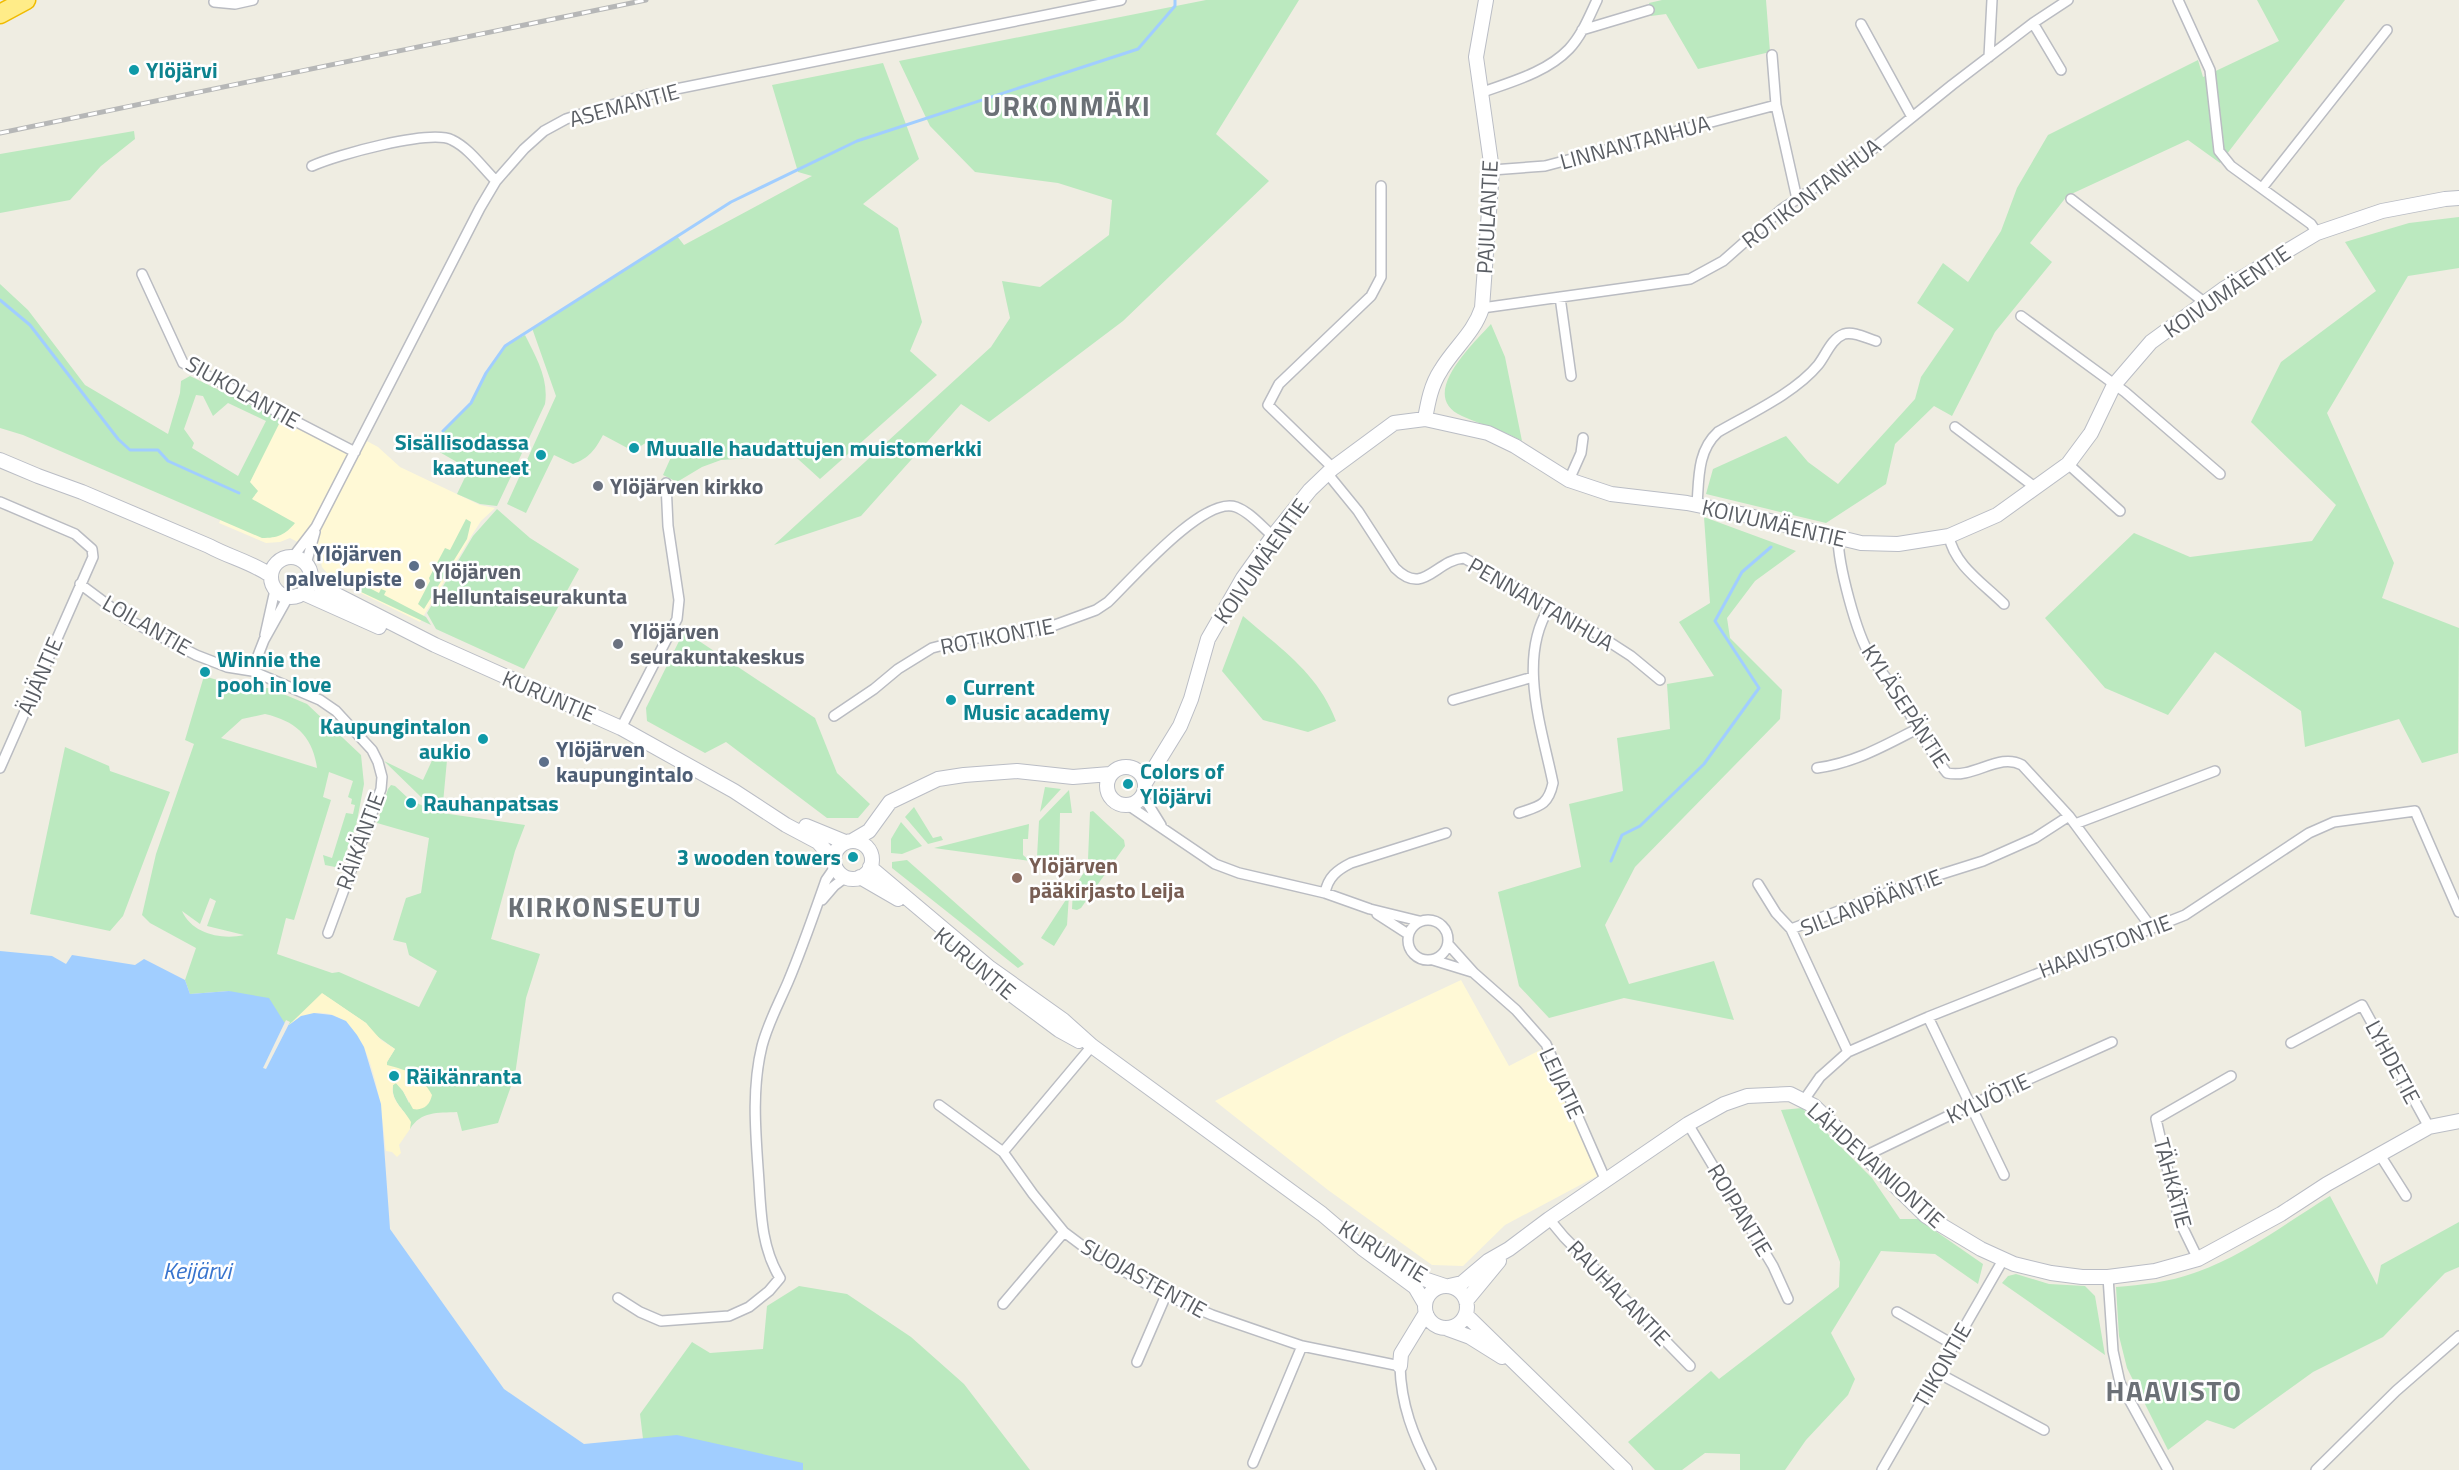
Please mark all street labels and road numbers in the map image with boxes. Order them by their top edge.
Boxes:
street label: ASEMANTIE [565,74,683,136]
street label: LINNANTANHUA [1556,106,1714,178]
street label: ROTIKONTANHUA [1734,129,1888,257]
street label: PAJULANTIE [1467,159,1507,275]
street label: KOIVUMÄENTIE [2157,236,2297,346]
street label: SIUKOLANTIE [180,347,306,437]
street label: KOIVUMÄENTIE [1699,490,1849,556]
street label: KOIVUMÄENTIE [1205,491,1317,631]
street label: PENNANTANHUA [1462,548,1620,660]
street label: LOILANTIE [96,586,198,664]
street label: ROTIKONTIE [937,608,1057,664]
street label: ÄIJÄNTIE [8,632,72,720]
street label: KYLÄSEPÄNTIE [1853,637,1959,775]
street label: KURUNTIE [497,661,601,731]
street label: RÄIKÄNTIE [327,787,393,895]
street label: SILLANPÄÄNTIE [1795,859,1947,945]
street label: HAAVISTONTIE [2033,905,2177,987]
street label: KURUNTIE [926,918,1024,1008]
street label: LYHDETIE [2357,1014,2429,1110]
street label: LEIJATIE [1531,1042,1593,1124]
street label: KYLVÖTIE [1940,1064,2036,1132]
street label: LÄHDEVAINIONTIE [1800,1094,1952,1236]
street label: TÄHKÄTIE [2145,1134,2201,1232]
street label: ROIPANTIE [1699,1157,1781,1263]
street label: KURUNTIE [1332,1211,1434,1291]
street label: SUOJASTENTIE [1075,1229,1213,1327]
street label: RAUHALANTIE [1559,1232,1679,1354]
street label: TIIKONTIE [1904,1316,1980,1414]

